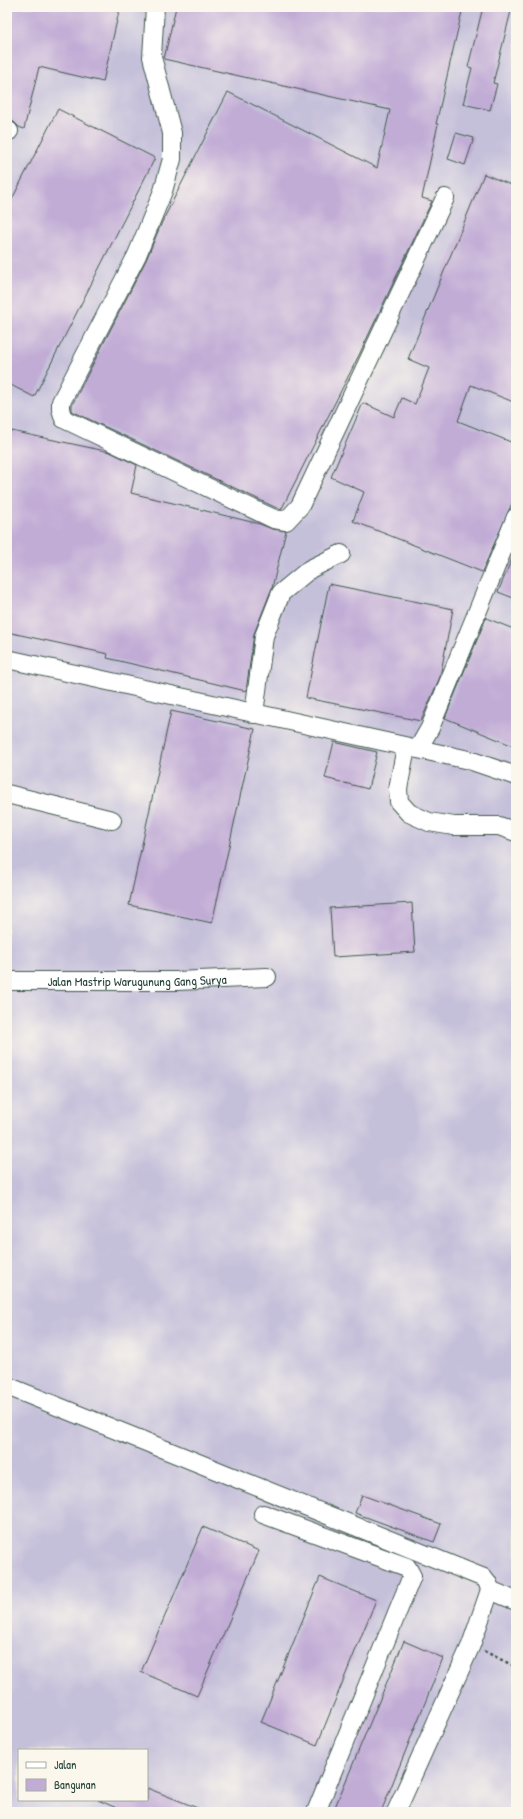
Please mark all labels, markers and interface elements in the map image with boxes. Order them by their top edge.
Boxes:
street label: Jalan Mastrip Warugunung Gang Surya [47,970,227,990]
legend [18,1749,148,1801]
text: Jalan [54,1756,76,1773]
text: Bangunan [54,1776,96,1793]

